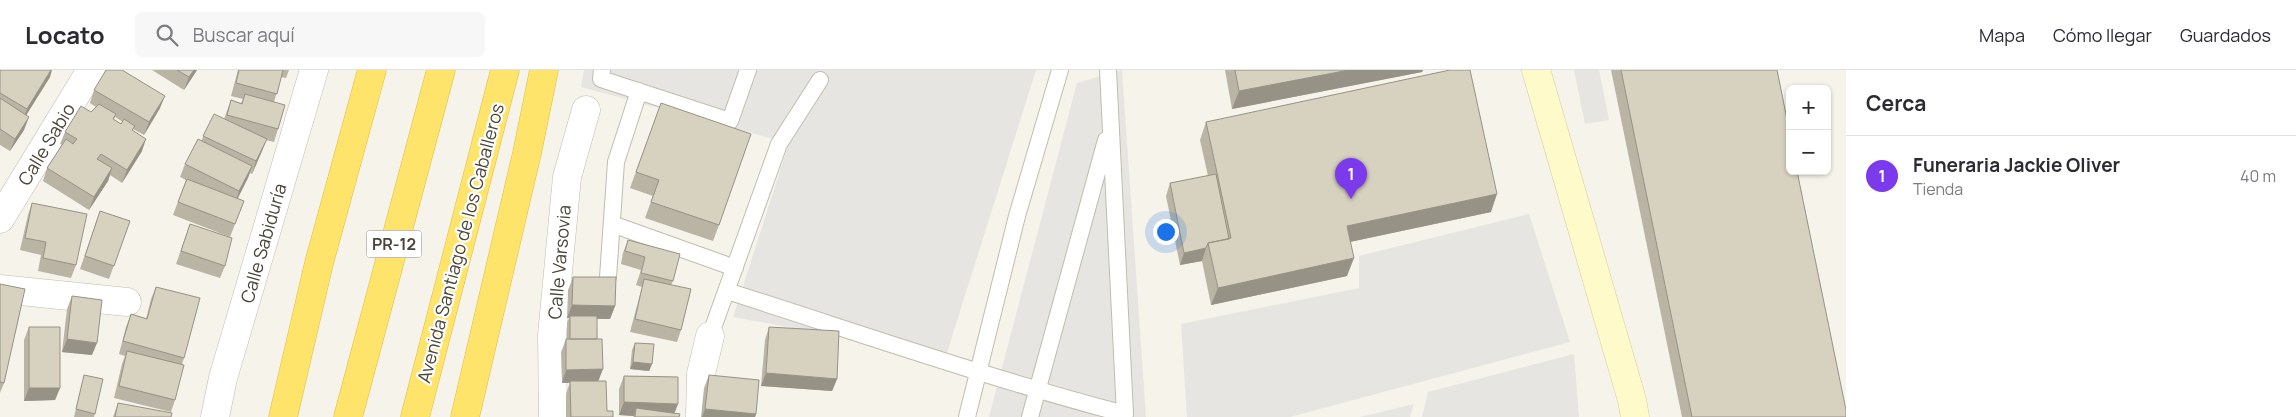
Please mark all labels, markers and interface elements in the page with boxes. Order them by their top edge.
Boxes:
search box [135,12,485,57]
text: Locato [25,18,105,51]
icon: search [153,21,181,49]
text: Buscar aquí [193,22,295,48]
text: Mapa [1979,23,2025,47]
text: Cómo llegar [2053,23,2152,47]
text: Guardados [2180,23,2271,47]
map controls [1786,85,1831,175]
button: + [1786,85,1831,130]
text: Cerca [1866,89,1926,117]
street label: Calle Sabio [12,98,80,190]
street label: Avenida Santiago de los Caballeros [411,101,509,385]
button: − [1786,130,1831,175]
text: Funeraria Jackie Oliver [1913,152,2120,178]
pin: 1 [1335,158,1367,199]
text: 1 [1878,165,1886,187]
text: 40 m [2240,165,2276,187]
text: Tienda [1913,178,1963,200]
street label: Calle Sabiduría [234,180,292,306]
street label: Calle Varsovia [542,204,576,320]
your location [1153,219,1179,245]
road number: PR-12 [366,230,422,258]

